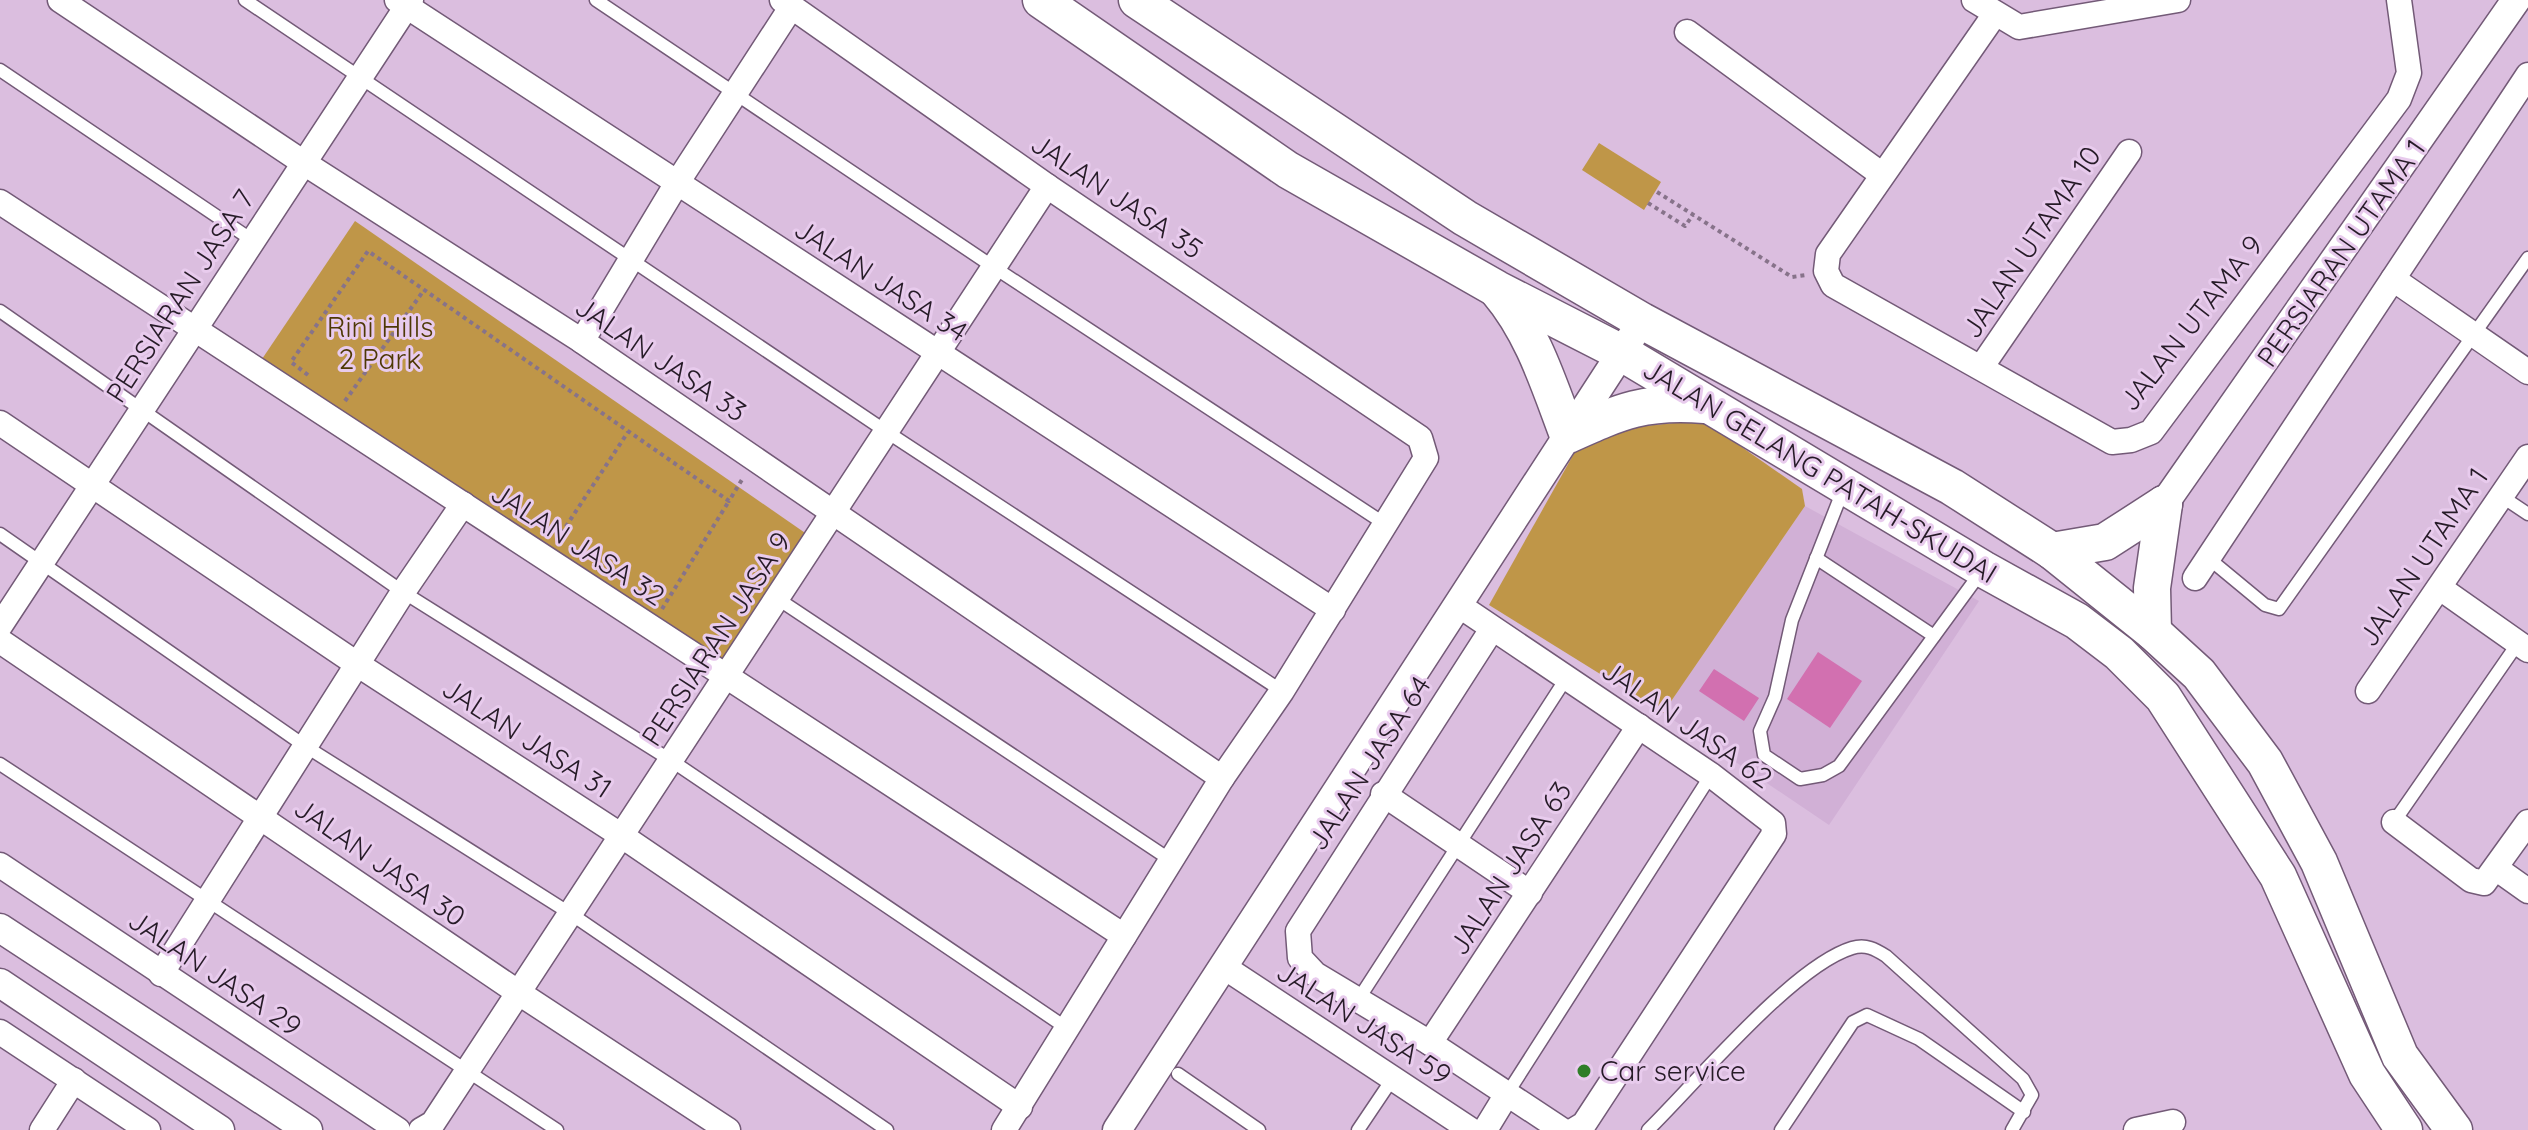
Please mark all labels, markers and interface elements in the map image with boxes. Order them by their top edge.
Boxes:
street label: JALAN JASA 35 [1025,125,1210,266]
street label: PERSIARAN UTAMA 1 [2249,132,2432,373]
street label: JALAN UTAMA 10 [1953,139,2108,344]
street label: PERSIARAN JASA 7 [98,183,261,409]
street label: JALAN JASA 34 [788,211,974,349]
street label: JALAN UTAMA 9 [2111,228,2270,417]
street label: JALAN JASA 33 [569,288,754,429]
park label: Rini Hills 2 Park [327,309,433,376]
street label: JALAN GELANG PATAH-SKUDAI [1637,351,2004,590]
street label: JALAN UTAMA 1 [2350,461,2495,653]
street label: JALAN JASA 32 [485,474,672,613]
street label: PERSIARAN JASA 9 [633,525,798,752]
street label: JALAN JASA 62 [1595,652,1779,795]
street label: JALAN JASA 64 [1299,669,1438,856]
street label: JALAN JASA 31 [436,670,619,805]
street label: JALAN JASA 63 [1441,774,1579,961]
street label: JALAN JASA 30 [288,790,473,934]
street label: JALAN JASA 29 [122,902,308,1043]
street label: JALAN JASA 59 [1271,953,1458,1092]
place label: Car service [1600,1053,1746,1088]
marker: Car service [1575,1062,1593,1080]

